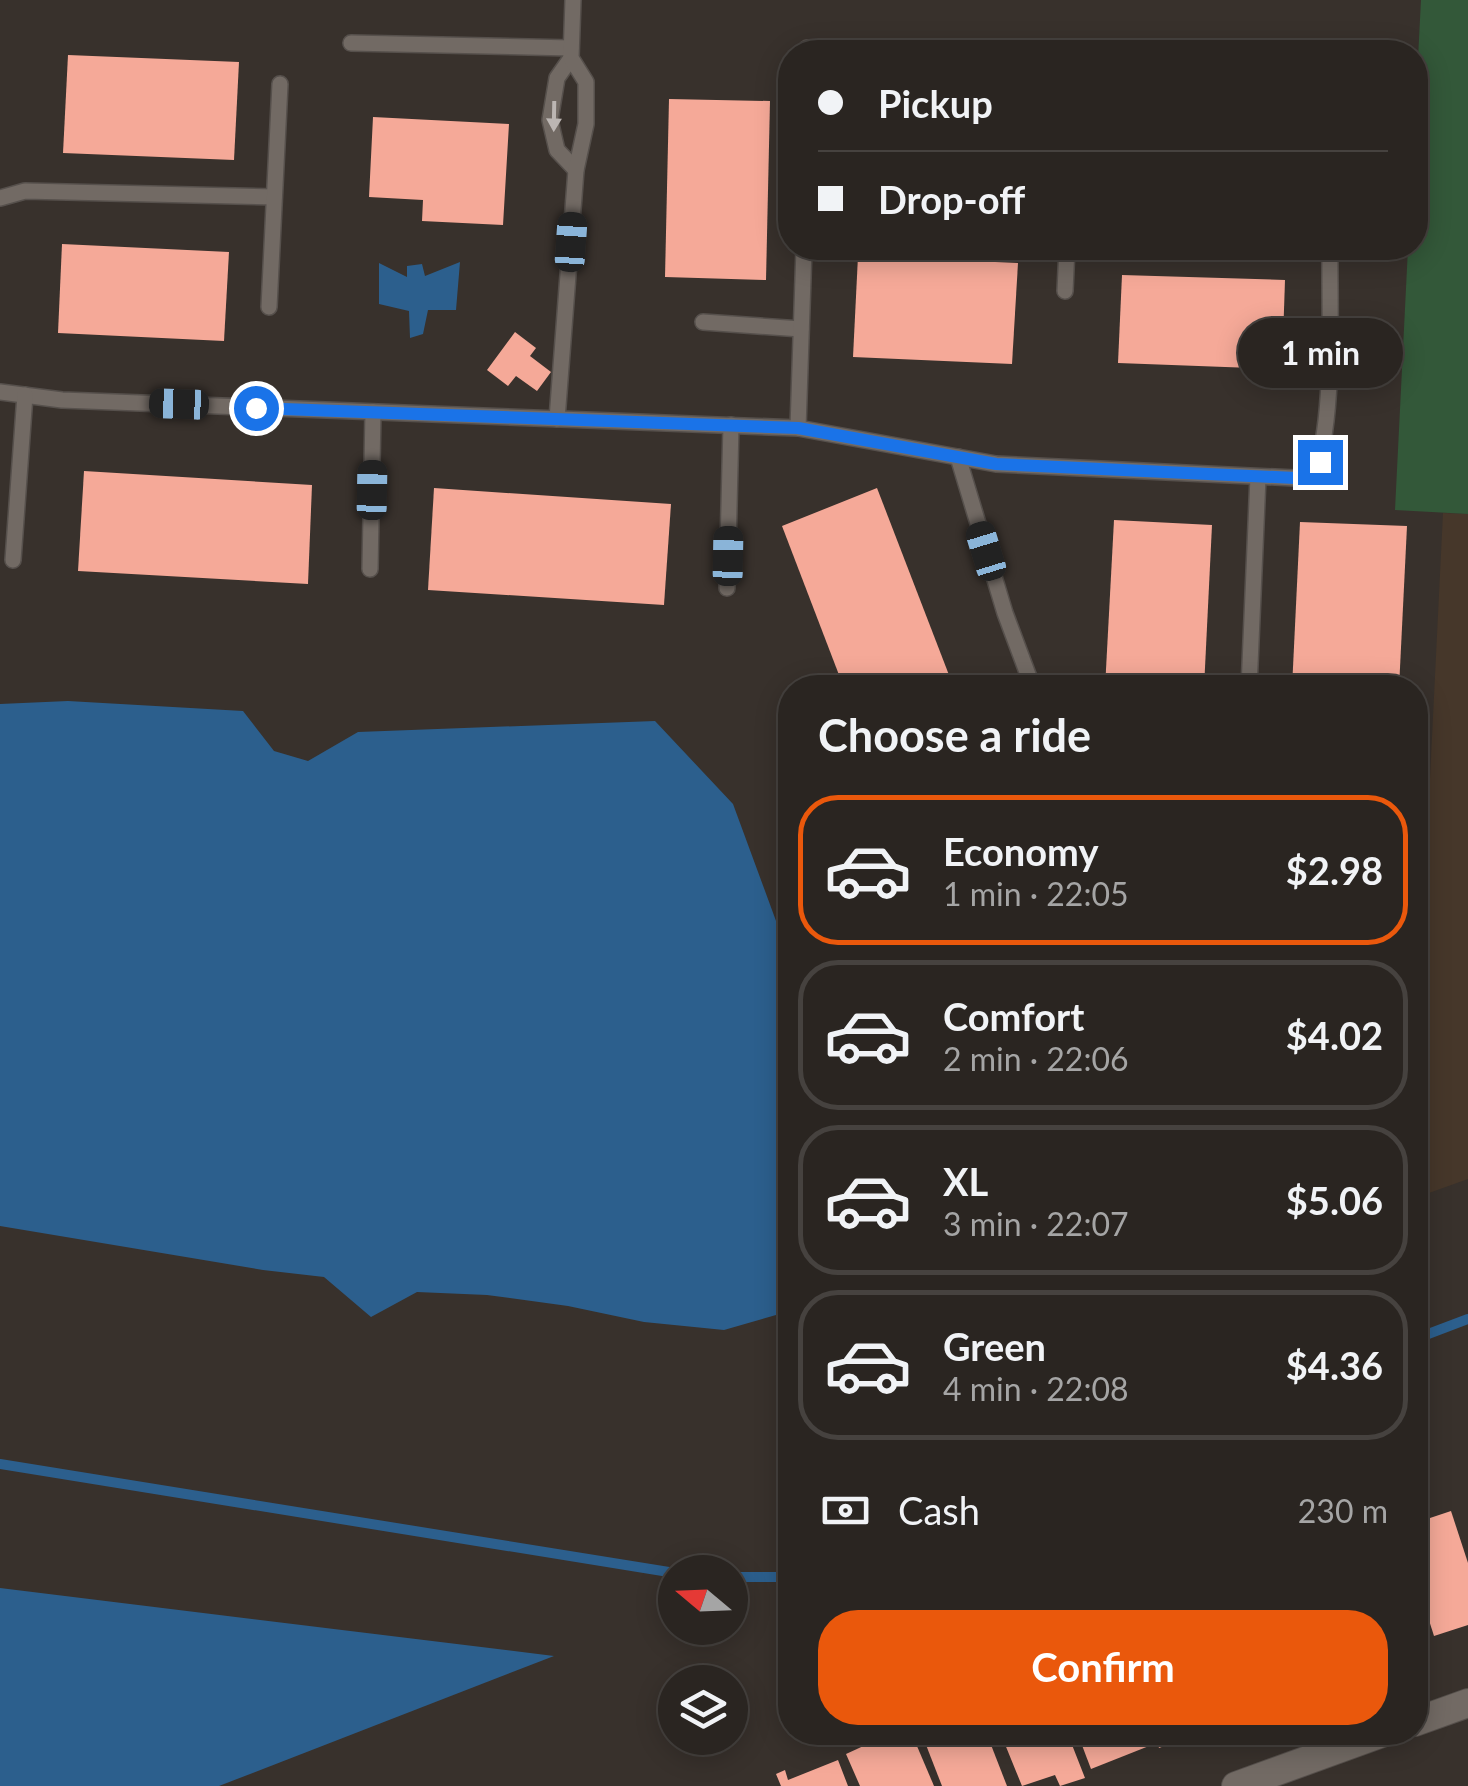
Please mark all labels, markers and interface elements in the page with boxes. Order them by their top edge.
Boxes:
text: Pickup [878,80,993,126]
one-way arrow [545,101,561,132]
text: Drop-off [878,176,1025,222]
car [554,211,588,273]
callout: 1 min [1238,317,1402,387]
text: 1 min [1281,333,1360,372]
route start [234,386,279,431]
car [148,388,210,420]
route end [1298,440,1343,485]
car [356,460,388,520]
car [963,518,1009,584]
car [712,526,744,586]
text: Choose a ride [818,708,1091,762]
icon: car [823,825,913,915]
text: Economy [943,828,1098,874]
text: $2.98 [1286,847,1383,893]
text: 1 min · 22:05 [943,874,1129,913]
icon: car [823,990,913,1080]
text: Comfort [943,993,1084,1039]
text: $4.02 [1286,1012,1383,1058]
text: 2 min · 22:06 [943,1039,1129,1078]
icon: car [823,1155,913,1245]
text: XL [943,1158,988,1204]
text: $5.06 [1286,1177,1383,1223]
text: 3 min · 22:07 [943,1204,1129,1243]
icon: car [823,1320,913,1410]
text: Green [943,1323,1046,1369]
text: $4.36 [1286,1342,1383,1388]
text: 4 min · 22:08 [943,1369,1129,1408]
icon: cash [818,1483,873,1538]
text: Cash [898,1487,980,1533]
text: 230 m [1298,1491,1388,1530]
north arrow [658,1555,748,1645]
map controls [658,1555,748,1755]
button: Confirm [818,1610,1388,1725]
button: layers [658,1665,748,1755]

